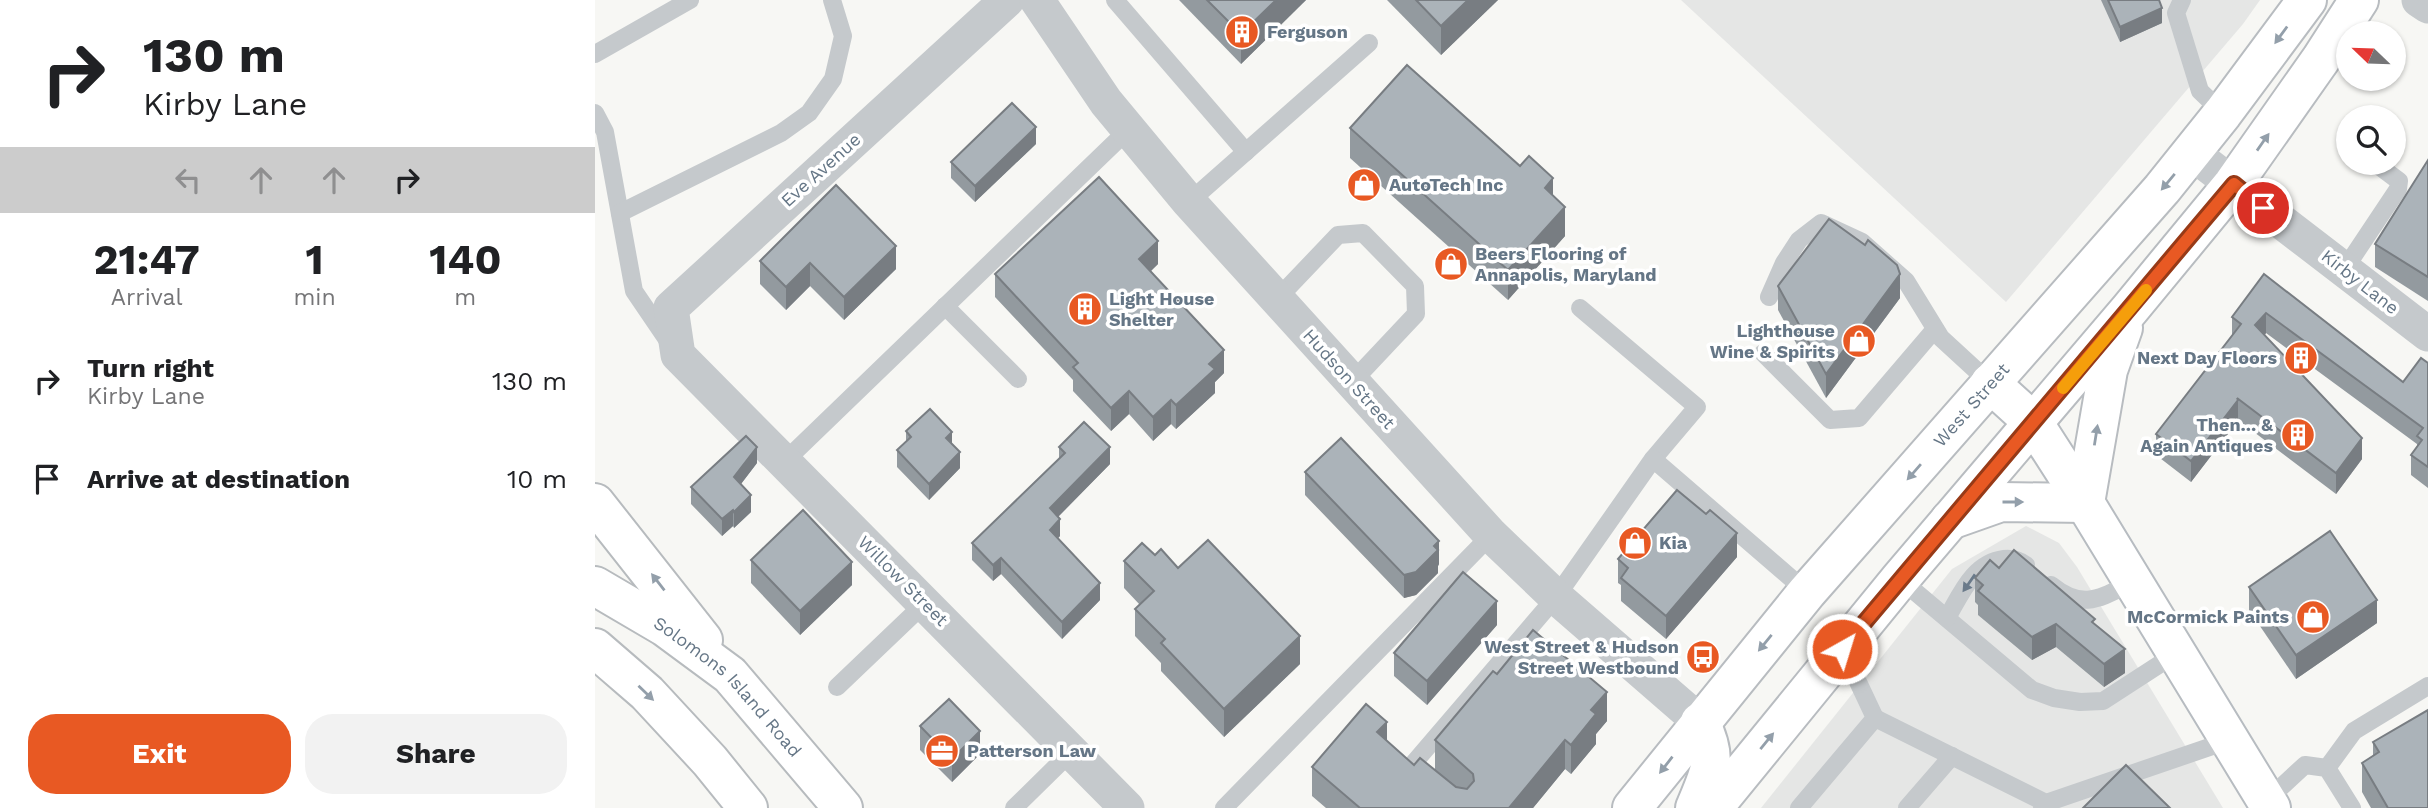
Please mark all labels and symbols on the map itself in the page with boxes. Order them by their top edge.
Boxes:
building icon: Ferguson [1223,13,1261,51]
place label: Ferguson [1267,21,1348,42]
north arrow [2336,21,2406,91]
one-way arrow [2275,26,2289,44]
street label: Eve Avenue [777,128,865,211]
one-way arrow [2256,133,2269,152]
shop icon: AutoTech Inc [1345,166,1383,204]
one-way arrow [2161,173,2176,190]
place label: AutoTech Inc [1389,174,1503,195]
pin [2233,178,2293,238]
place label: Beers Flooring of Annapolis, Maryland [1475,243,1657,285]
shop icon: Beers Flooring of Annapolis, Maryland [1432,245,1470,283]
street label: Kirby Lane [2317,245,2403,318]
place label: Light House Shelter [1109,288,1214,330]
building icon: Light House Shelter [1066,290,1104,328]
place label: Lighthouse Wine & Spirits [1710,320,1835,362]
shop icon: Lighthouse Wine & Spirits [1840,322,1878,360]
street label: Hudson Street [1299,324,1400,433]
building icon: Next Day Floors [2282,339,2320,377]
place label: Next Day Floors [2137,347,2277,368]
street label: West Street [1929,358,2014,451]
place label: Then... & Again Antiques [2140,414,2273,456]
building icon: Then... & Again Antiques [2279,416,2317,454]
one-way arrow [2091,424,2102,446]
one-way arrow [1907,463,1922,480]
one-way arrow [2002,496,2024,508]
shop icon: Kia [1616,524,1654,562]
street label: Willow Street [854,531,953,630]
place label: Kia [1659,532,1688,553]
one-way arrow [651,574,666,592]
one-way arrow [1962,574,1976,592]
shop icon: McCormick Paints [2294,598,2332,636]
place label: McCormick Paints [2127,606,2289,627]
street label: Solomons Island Road [650,612,806,761]
position arrow [1805,612,1879,686]
one-way arrow [1758,635,1773,652]
place label: West Street & Hudson Street Westbound [1484,636,1679,678]
bus stop icon: West Street & Hudson Street Westbound [1684,638,1722,676]
one-way arrow [637,684,654,700]
office icon: Patterson Law [923,732,961,770]
one-way arrow [1760,733,1775,751]
place label: Patterson Law [967,740,1097,761]
one-way arrow [1659,756,1674,774]

